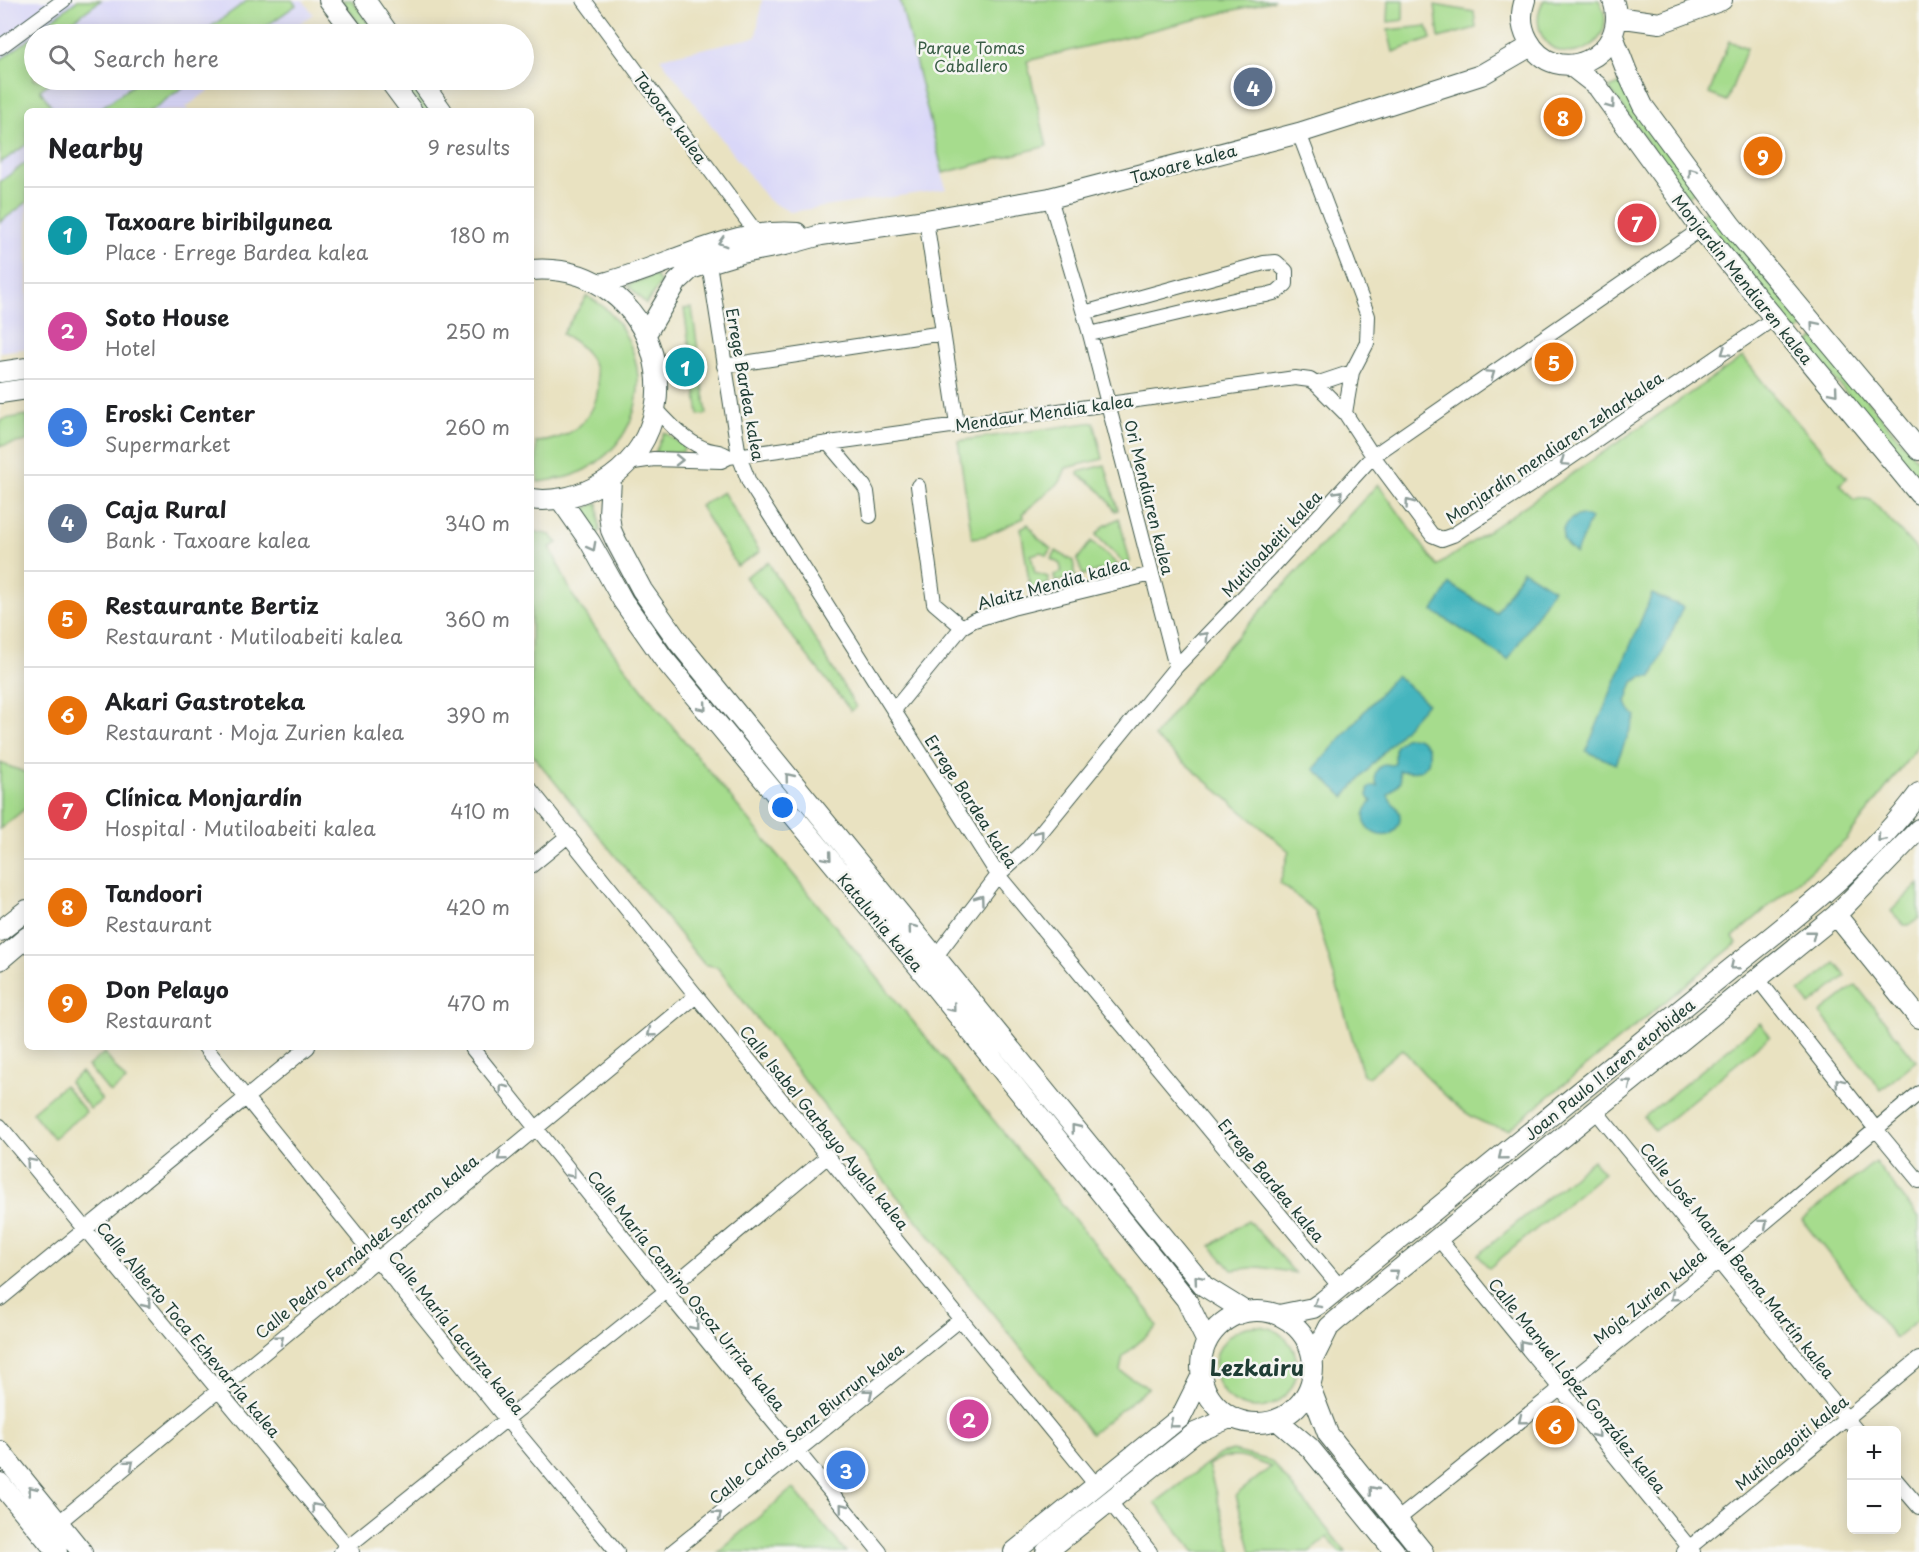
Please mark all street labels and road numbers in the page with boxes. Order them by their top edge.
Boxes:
street label: Taxoare kalea [628,66,714,168]
street label: Taxoare kalea [1127,137,1240,189]
street label: Monjardin Mendiaren kalea [1667,189,1819,369]
street label: Errege Bardea kalea [721,306,771,462]
street label: Monjardín mendiaren zeharkalea [1440,365,1668,529]
street label: Mendaur Mendia kalea [953,388,1135,436]
street label: Ori Mendiaren kalea [1119,417,1181,577]
street label: Mutiloabeiti kalea [1215,484,1327,602]
street label: Alaitz Mendia kalea [974,551,1132,615]
street label: Errege Bardea kalea [920,730,1024,872]
street label: Katalunia kalea [833,868,929,976]
street label: Joan Paulo II.aren etorbidea [1518,992,1700,1146]
street label: Calle Isabel Garbayo Ayala kalea [735,1019,915,1235]
street label: Errege Bardea kalea [1213,1113,1331,1247]
street label: Calle José Manuel Baena Martín kalea [1635,1137,1841,1383]
street label: Calle Pedro Fernández Serrano kalea [249,1148,483,1344]
street label: Calle María Camino Oscoz Urriza kalea [582,1165,792,1415]
street label: Calle Alberto Toca Echevarría kalea [91,1216,287,1442]
street label: Moja Zurien kalea [1587,1243,1711,1349]
street label: Calle María Lacunza kalea [383,1245,531,1420]
street label: Calle Manuel López González kalea [1483,1272,1673,1498]
street label: Calle Carlos Sanz Biurrun kalea [703,1337,909,1509]
street label: Mutiloagoiti kalea [1729,1388,1853,1495]

